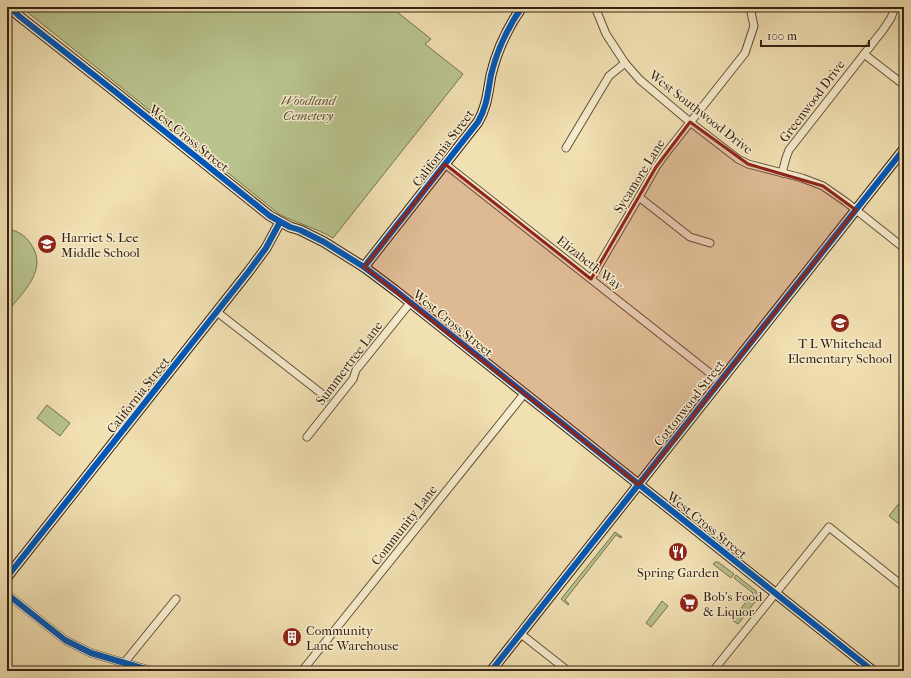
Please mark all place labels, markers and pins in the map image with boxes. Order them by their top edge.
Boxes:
place label: Harriet S. Lee Middle School [61,230,140,260]
school or university icon: Harriet S. Lee Middle School [36,233,58,255]
school or university icon: T L Whitehead Elementary School [829,312,851,334]
place label: T L Whitehead Elementary School [788,336,893,366]
restaurant icon: Spring Garden [667,541,689,563]
place label: Spring Garden [637,565,719,580]
place label: Bob's Food & Liquor [703,589,763,619]
supermarket icon: Bob's Food & Liquor [678,592,700,614]
place label: Community Lane Warehouse [306,623,399,653]
building icon: Community Lane Warehouse [281,626,303,648]

